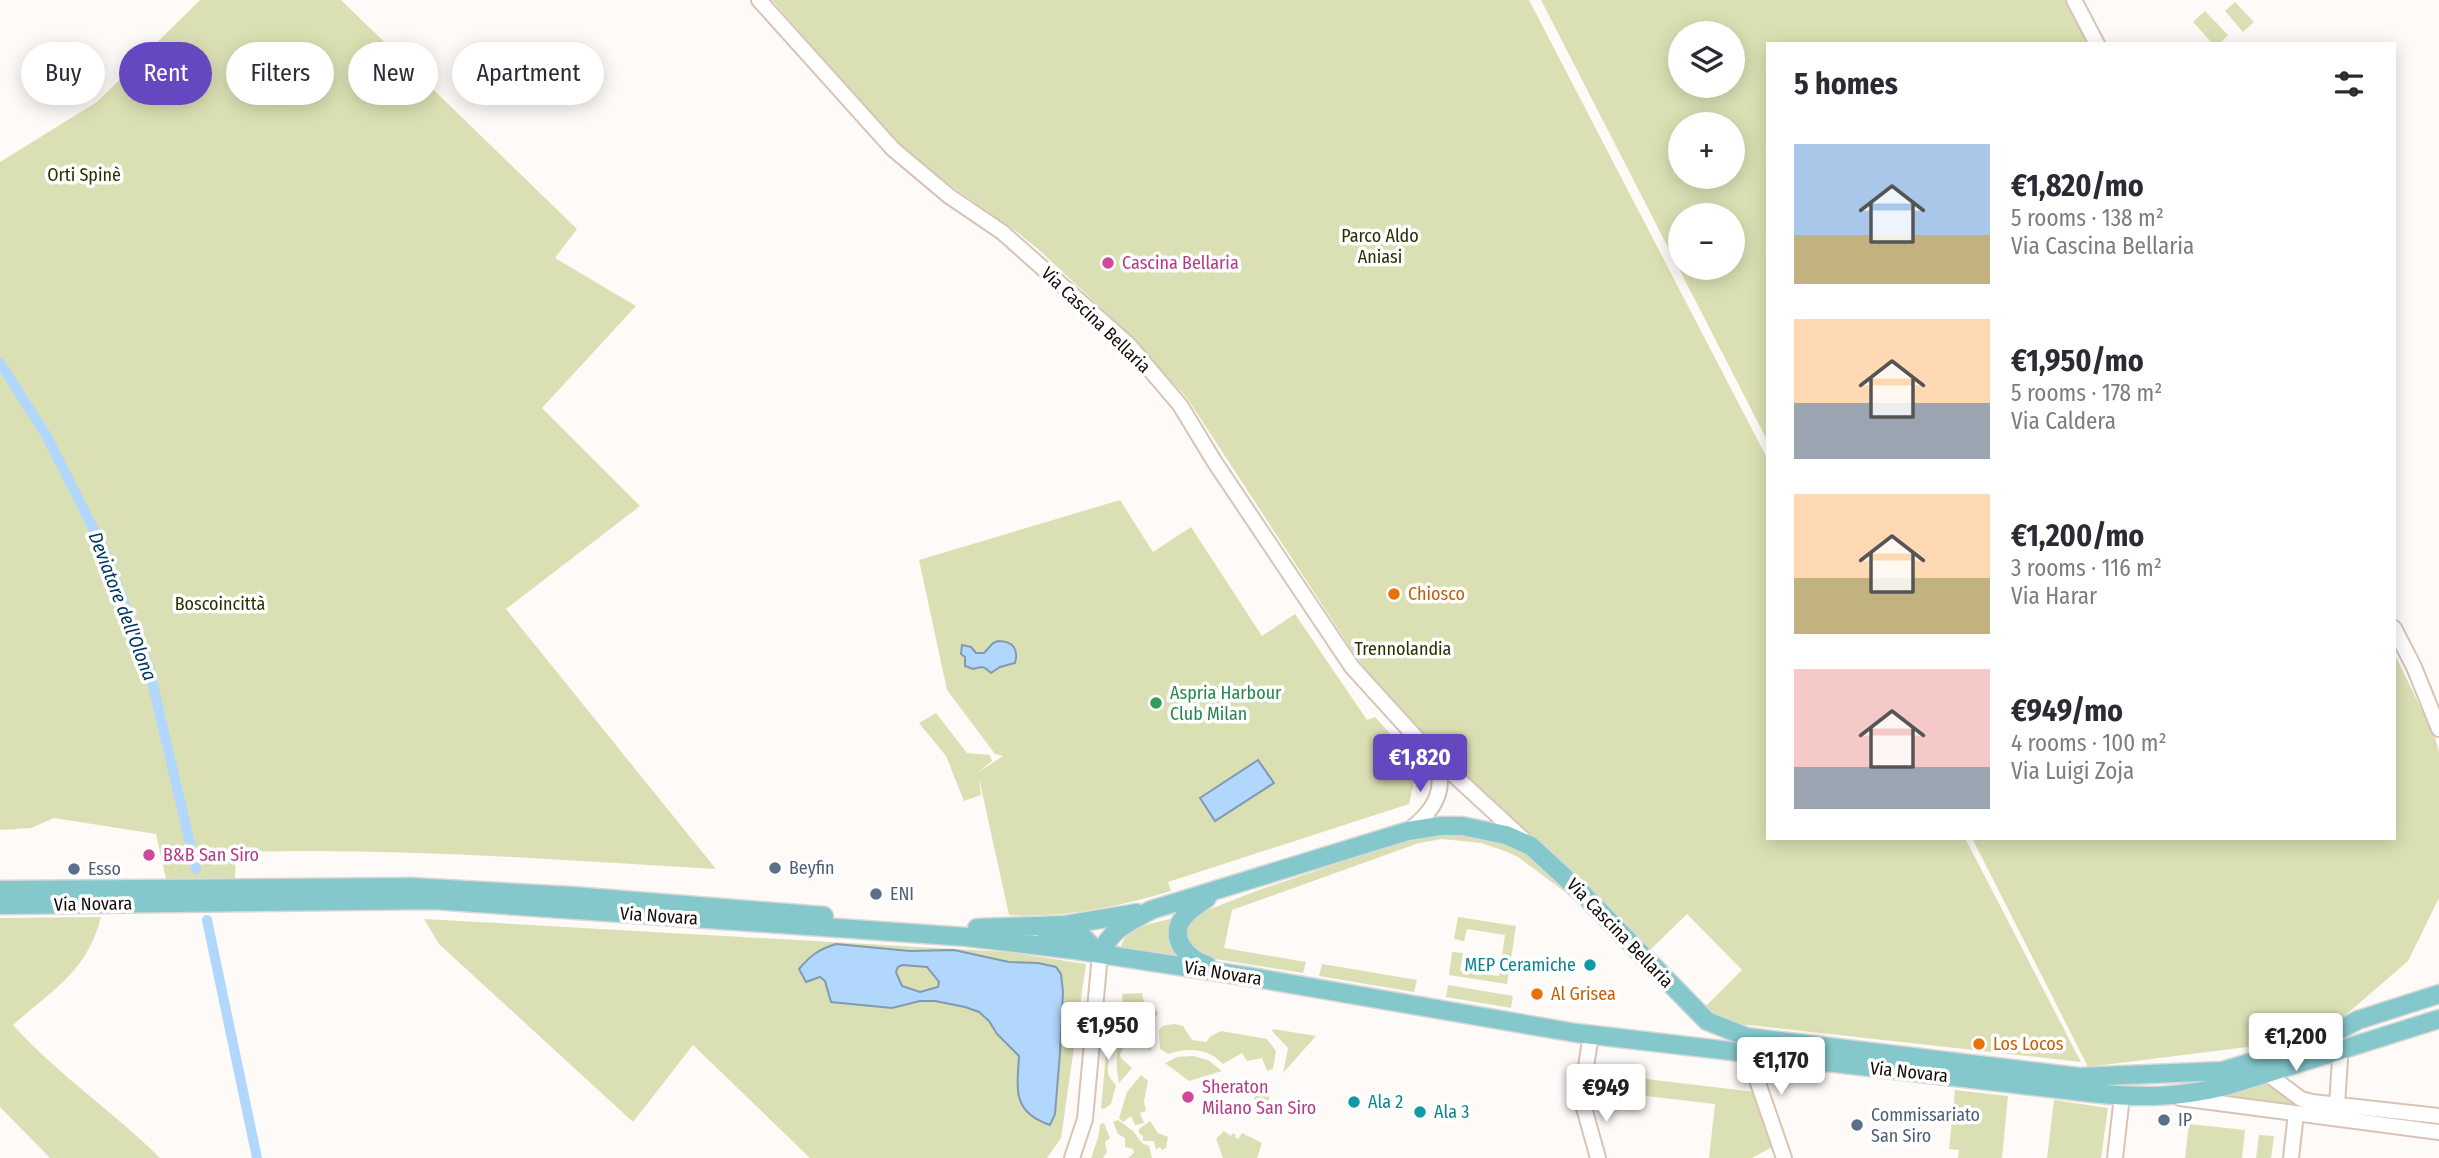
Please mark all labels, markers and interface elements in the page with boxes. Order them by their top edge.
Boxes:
map controls [1668,21,1745,280]
button: layers [1668,21,1745,98]
chip: Buy [21,42,105,105]
chip: Rent [119,42,212,105]
chip: Filters [226,42,334,105]
chip: New [348,42,438,105]
chip: Apartment [452,42,604,105]
icon: filters [2330,65,2368,103]
text: 5 homes [1794,66,1898,102]
button: + [1668,112,1745,189]
park label: Orti Spinè [47,164,121,186]
text: €1,820/mo [2011,168,2144,204]
icon: home [1850,172,1934,256]
button: − [1668,203,1745,280]
text: 5 rooms · 138 m² [2011,204,2164,232]
park label: Parco Aldo Aniasi [1341,225,1419,268]
text: Via Cascina Bellaria [2011,232,2194,260]
place label: Cascina Bellaria [1122,252,1239,274]
marker: Cascina Bellaria [1100,255,1116,271]
street label: Via Cascina Bellaria [1037,262,1155,378]
text: €1,950/mo [2011,343,2144,379]
icon: home [1850,347,1934,431]
text: 5 rooms · 178 m² [2011,379,2162,407]
text: Via Caldera [2011,407,2116,435]
text: €1,200/mo [2011,518,2144,554]
icon: home [1850,522,1934,606]
water label: Deviatore dell'Olona [84,529,161,684]
text: 3 rooms · 116 m² [2011,554,2162,582]
text: Via Harar [2011,582,2097,610]
place label: Chiosco [1408,583,1465,605]
marker: Chiosco [1386,586,1402,602]
park label: Boscoincittà [175,593,265,615]
park label: Trennolandia [1355,638,1452,660]
place label: Aspria Harbour Club Milan [1170,682,1282,725]
text: €949/mo [2011,693,2123,729]
marker: Aspria Harbour Club Milan [1148,695,1164,711]
icon: home [1850,697,1934,781]
text: 4 rooms · 100 m² [2011,729,2167,757]
pin: €1,820 [1363,734,1477,794]
text: €1,820 [1389,743,1451,771]
text: Via Luigi Zoja [2011,757,2134,785]
place label: B&B San Siro [163,844,259,866]
marker: B&B San Siro [141,847,157,863]
place label: Beyfin [789,857,835,879]
place label: Esso [88,858,121,880]
marker: Beyfin [767,860,783,876]
marker: Esso [66,861,82,877]
street label: Via Cascina Bellaria [1562,874,1678,992]
place label: ENI [890,883,914,905]
marker: ENI [868,886,884,902]
street label: Via Novara [54,892,132,916]
street label: Via Novara [619,902,699,930]
place label: MEP Ceramiche [1464,954,1576,976]
street label: Via Novara [1183,956,1264,990]
marker: MEP Ceramiche [1582,957,1598,973]
place label: Al Grisea [1551,983,1616,1005]
marker: Al Grisea [1529,986,1545,1002]
pin: €1,950 [1051,1002,1165,1062]
text: €1,950 [1077,1011,1139,1039]
pin: €1,200 [2239,1014,2353,1073]
text: €1,200 [2265,1022,2327,1050]
place label: Los Locos [1993,1033,2064,1055]
marker: Los Locos [1971,1036,1987,1052]
pin: €1,170 [1724,1038,1838,1097]
text: €1,170 [1753,1046,1809,1074]
street label: Via Novara [1869,1057,1949,1087]
pin: €949 [1565,1064,1647,1124]
text: €949 [1583,1073,1629,1101]
place label: Sheraton Milano San Siro [1202,1076,1316,1119]
marker: Sheraton Milano San Siro [1180,1089,1196,1105]
place label: Ala 2 [1368,1091,1403,1113]
marker: Ala 2 [1346,1094,1362,1110]
place label: Ala 3 [1434,1101,1469,1123]
marker: Ala 3 [1412,1104,1428,1120]
place label: Commissariato San Siro [1871,1104,1980,1147]
place label: IP [2178,1109,2192,1131]
marker: IP [2156,1112,2172,1128]
marker: Commissariato San Siro [1849,1117,1865,1133]

